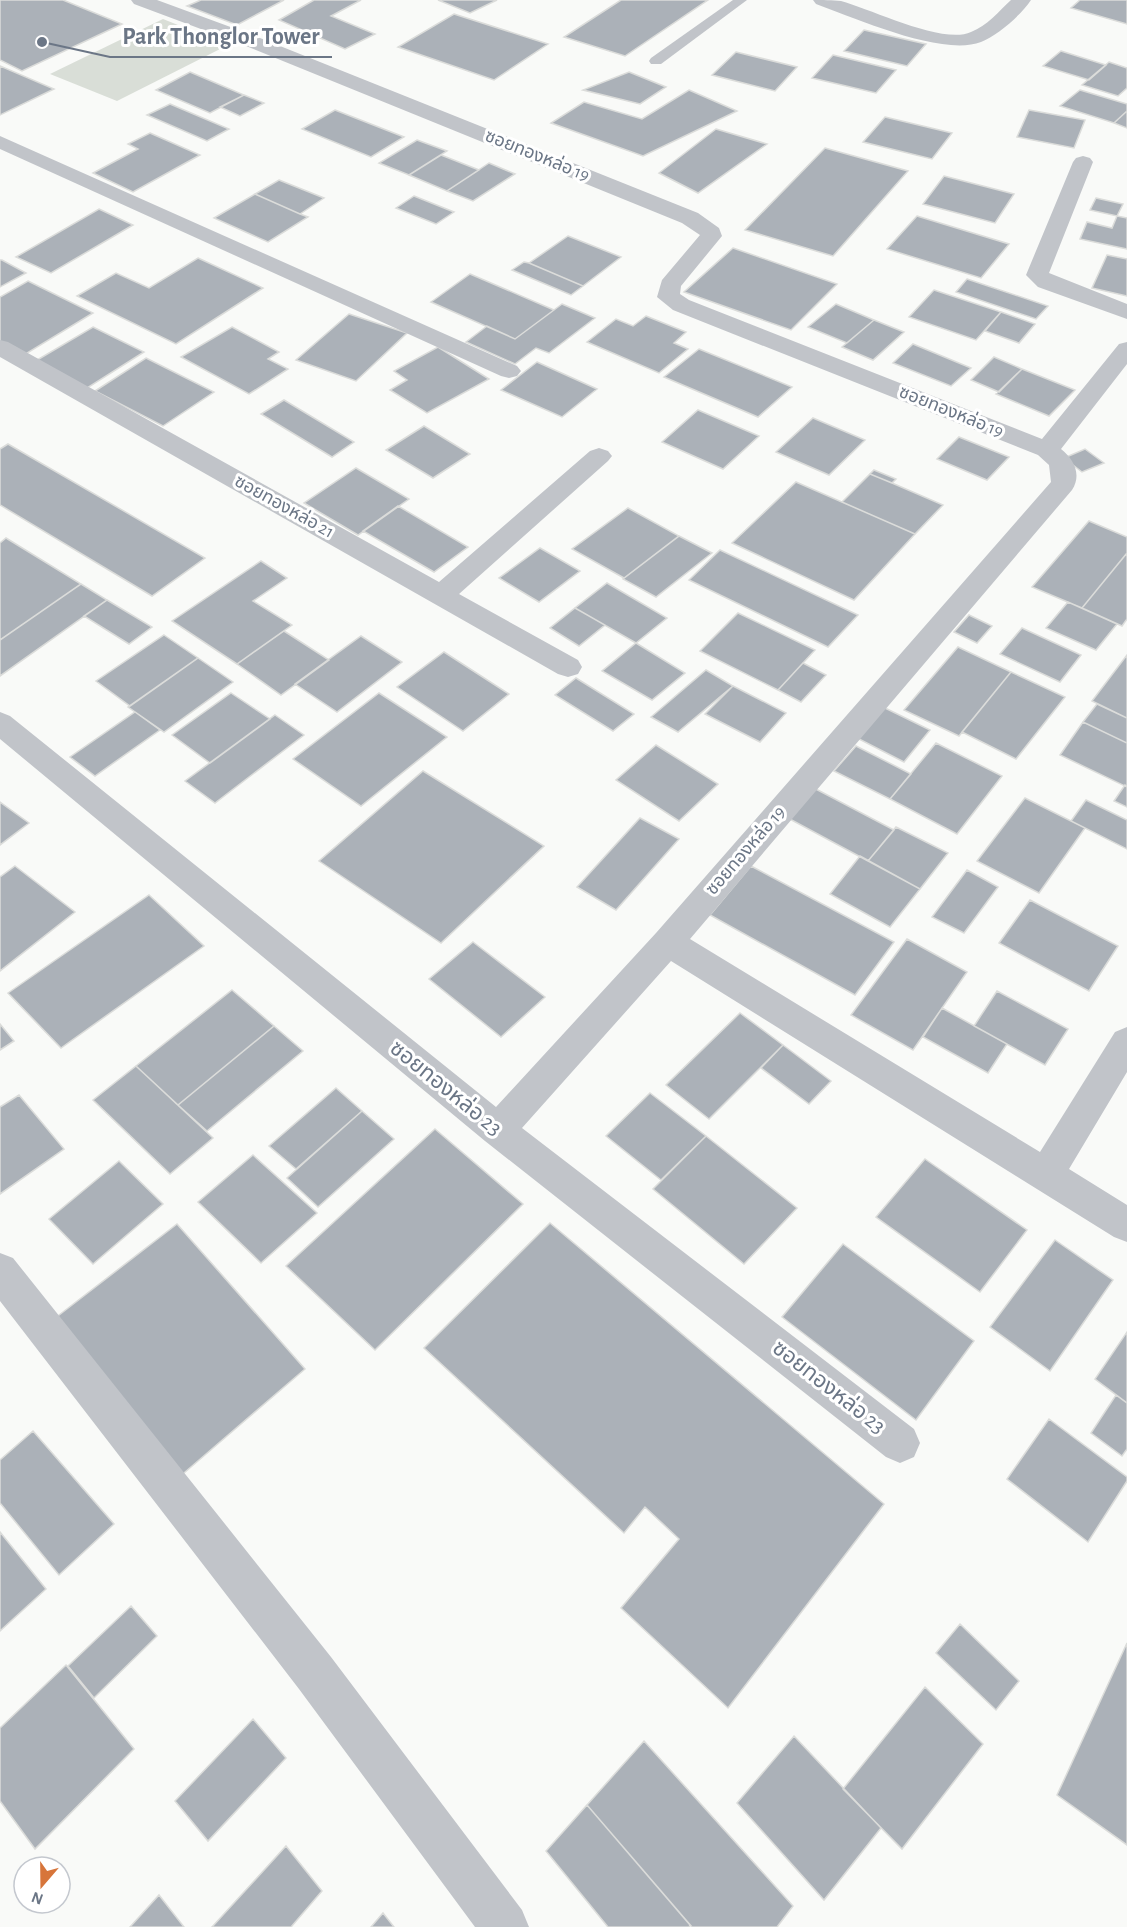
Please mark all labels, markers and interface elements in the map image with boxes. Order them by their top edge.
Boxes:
callout: Park Thonglor Tower [110,15,332,57]
text: Park Thonglor Tower [122,25,320,49]
street label: ซอยทองหล่อ 19 [482,126,592,185]
street label: ซอยทองหล่อ 19 [896,382,1006,441]
street label: ซอยทองหล่อ 21 [231,471,337,542]
street label: ซอยทองหล่อ 19 [702,803,789,899]
street label: ซอยทองหล่อ 23 [386,1036,507,1140]
street label: ซอยทองหล่อ 23 [768,1336,890,1438]
north arrow [12,1855,72,1915]
text: N [29,1889,45,1908]

